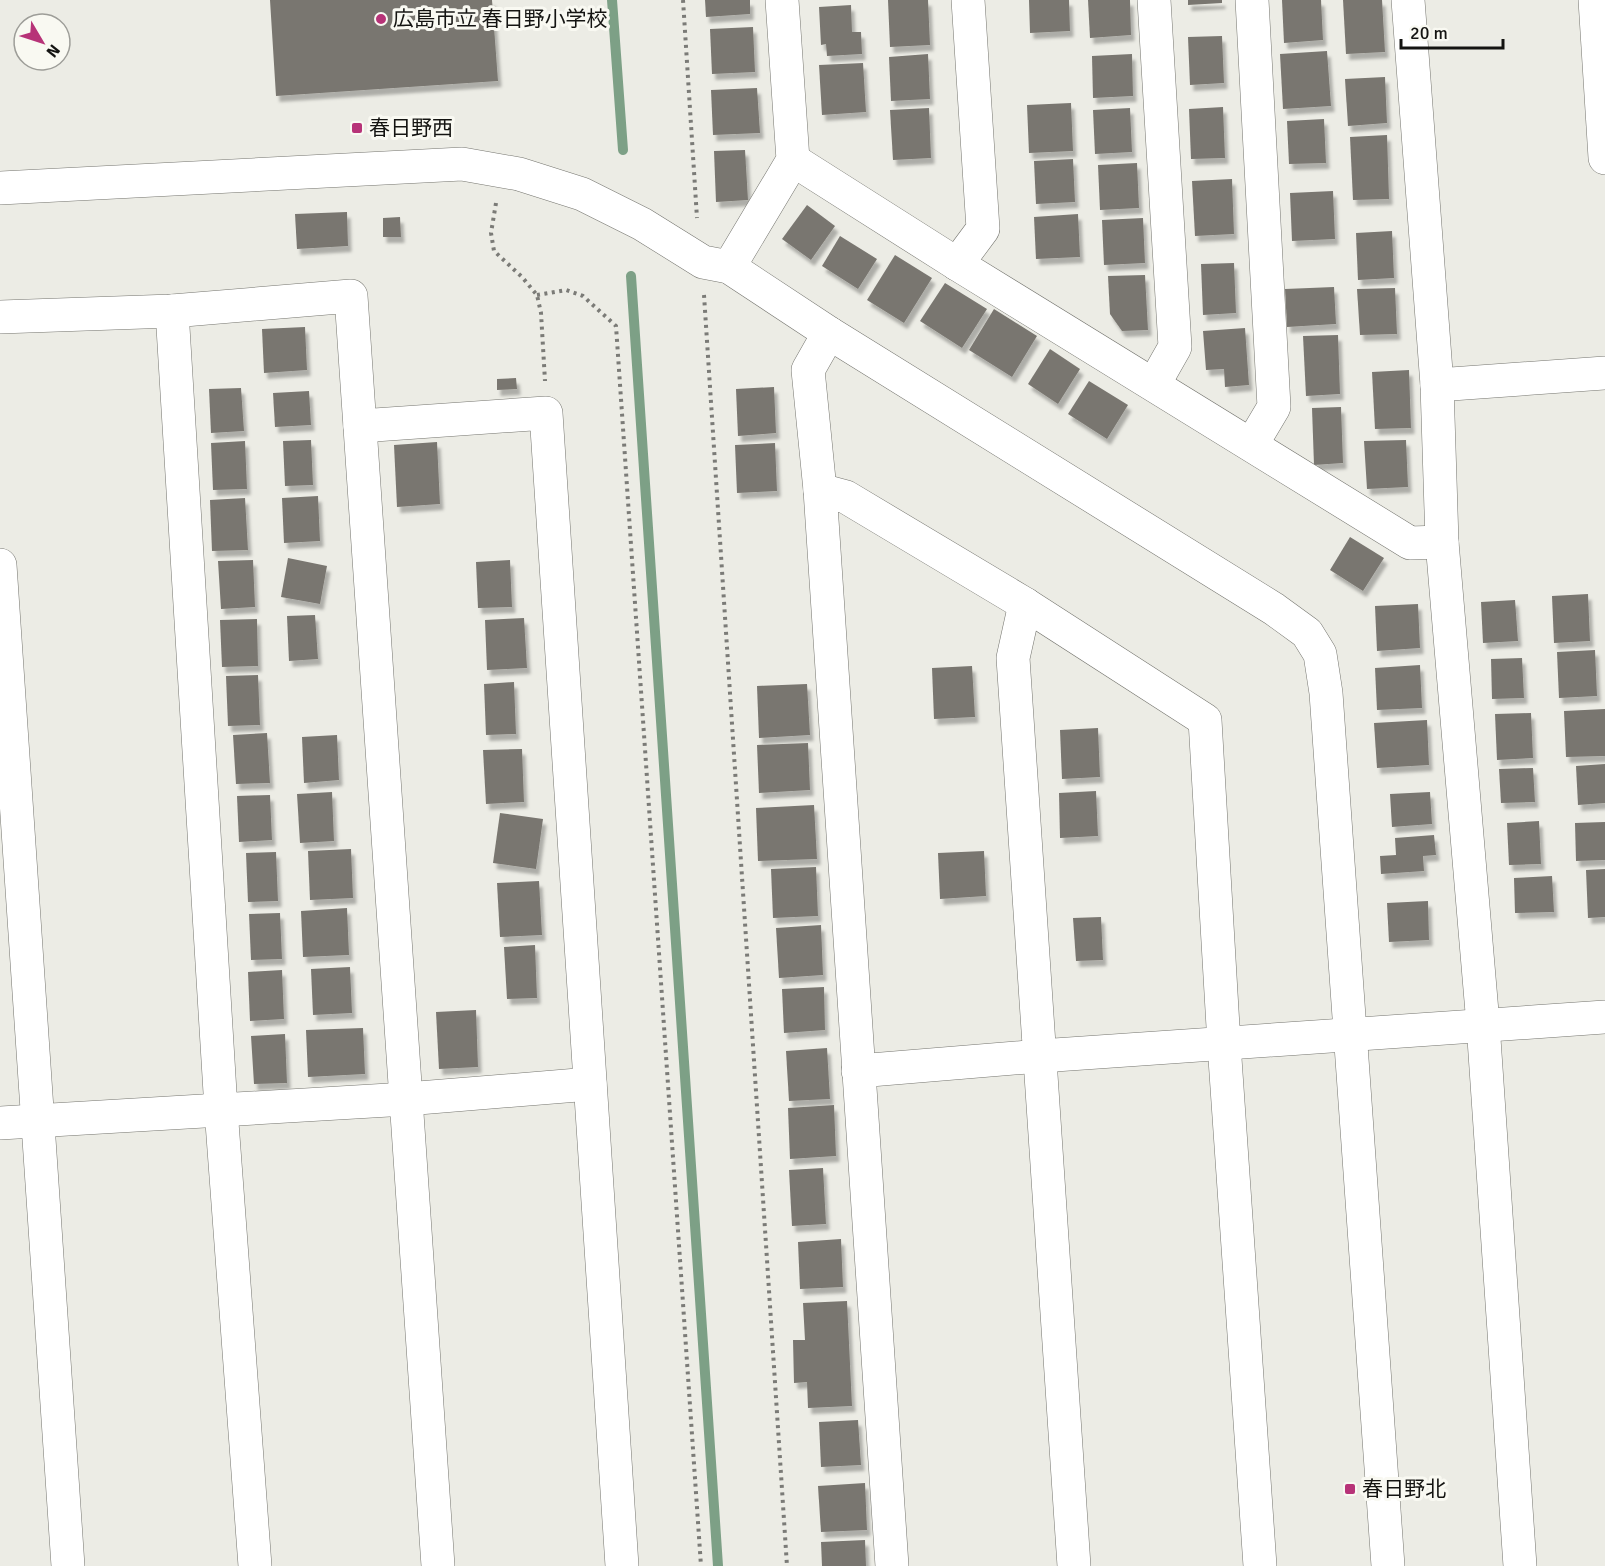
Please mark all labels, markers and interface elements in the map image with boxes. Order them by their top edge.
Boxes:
place label: 広島市立 春日野小学校 [393,6,608,32]
north arrow [12,12,72,72]
marker: 広島市立 春日野小学校 [374,12,388,26]
scale bar [1401,12,1503,50]
text: 20 m [1410,22,1448,44]
text: N [42,40,64,61]
place label: 春日野西 [369,115,453,141]
marker: 春日野西 [350,121,364,135]
place label: 春日野北 [1362,1476,1446,1502]
marker: 春日野北 [1343,1482,1357,1496]

